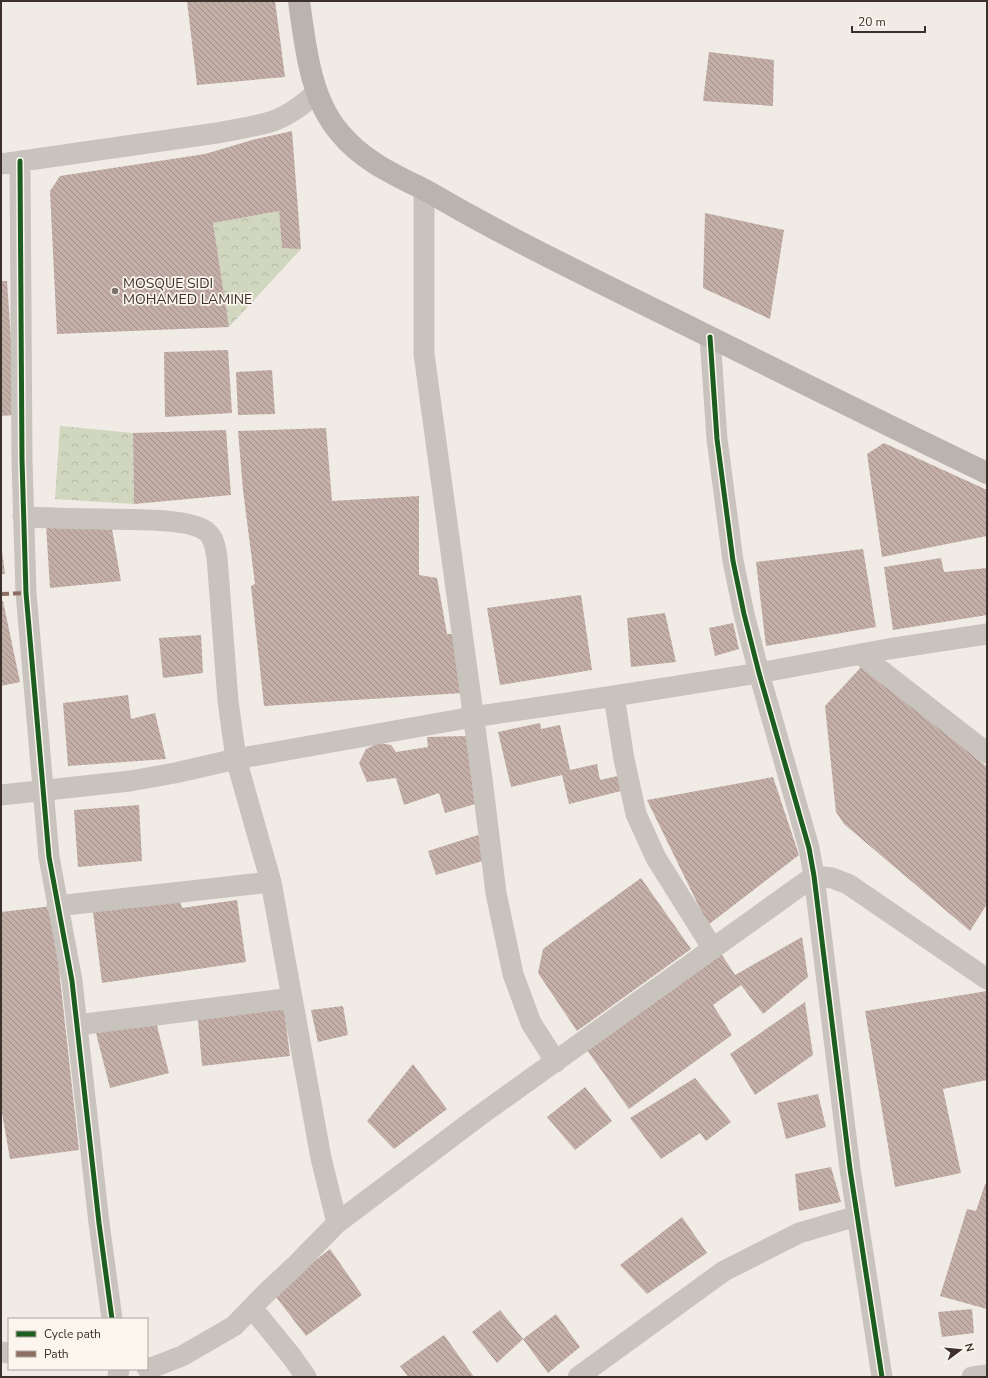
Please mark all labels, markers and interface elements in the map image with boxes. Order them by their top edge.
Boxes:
scale bar [852,8,925,34]
text: 20 m [858,14,886,30]
place label: MOSQUE SIDI MOHAMED LAMINE [123,274,252,309]
marker: MOSQUE SIDI MOHAMED LAMINE [110,286,120,296]
legend [8,1318,148,1370]
text: Cycle path [44,1326,101,1342]
north arrow [940,1330,980,1370]
text: N [961,1341,977,1353]
text: Path [44,1346,69,1362]

